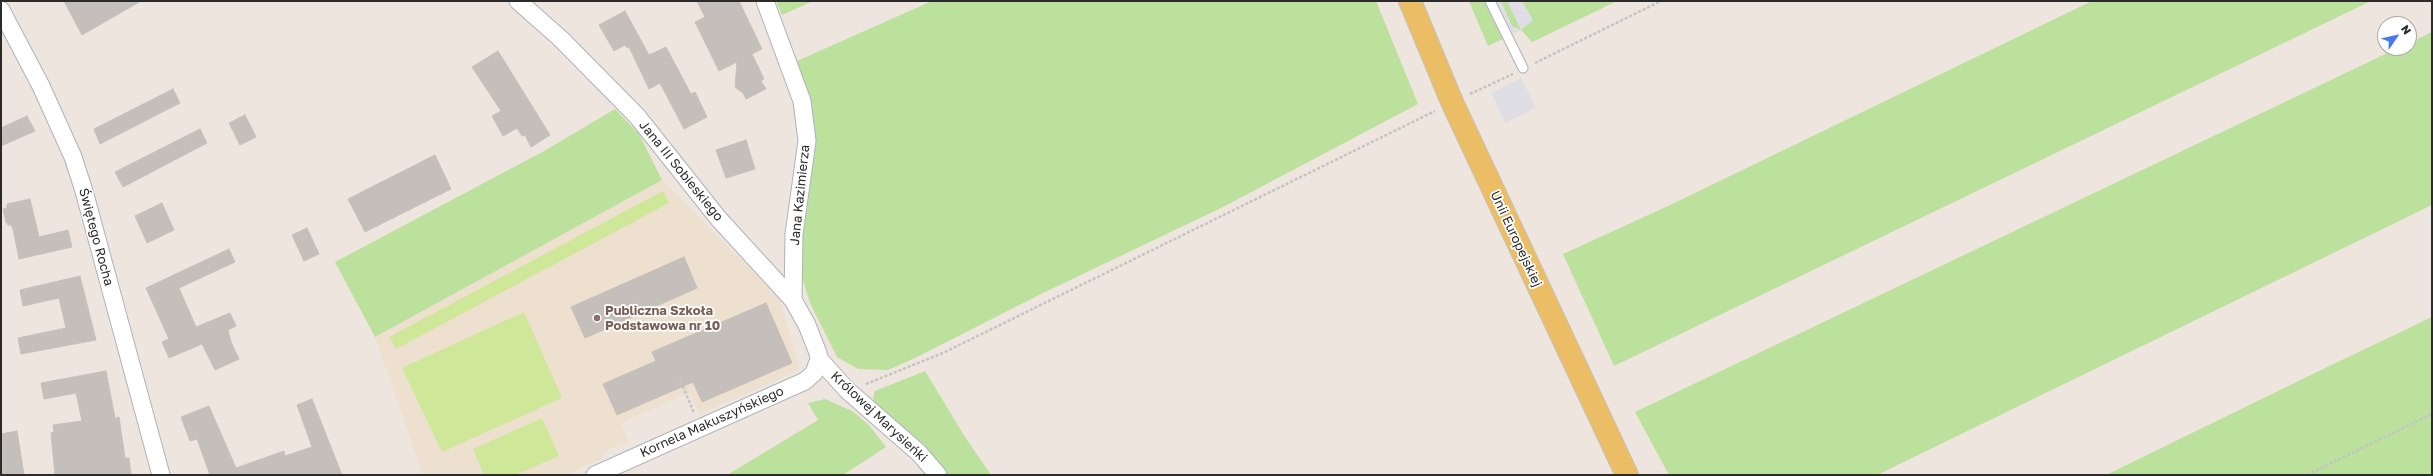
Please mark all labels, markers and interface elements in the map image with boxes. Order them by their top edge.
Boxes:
north arrow [2377,16,2417,56]
text: N [2399,22,2414,37]
street label: Jana III Sobieskiego [636,118,726,224]
street label: Jana Kazimierza [787,144,813,246]
street label: Świętego Rocha [75,186,117,288]
street label: Unii Europejskiej [1487,189,1545,289]
place label: Publiczna Szkoła Podstawowa nr 10 [605,303,720,334]
marker: Publiczna Szkoła Podstawowa nr 10 [592,313,602,323]
street label: Królowej Marysieńki [828,368,930,466]
street label: Kornela Makuszyńskiego [638,383,786,461]

